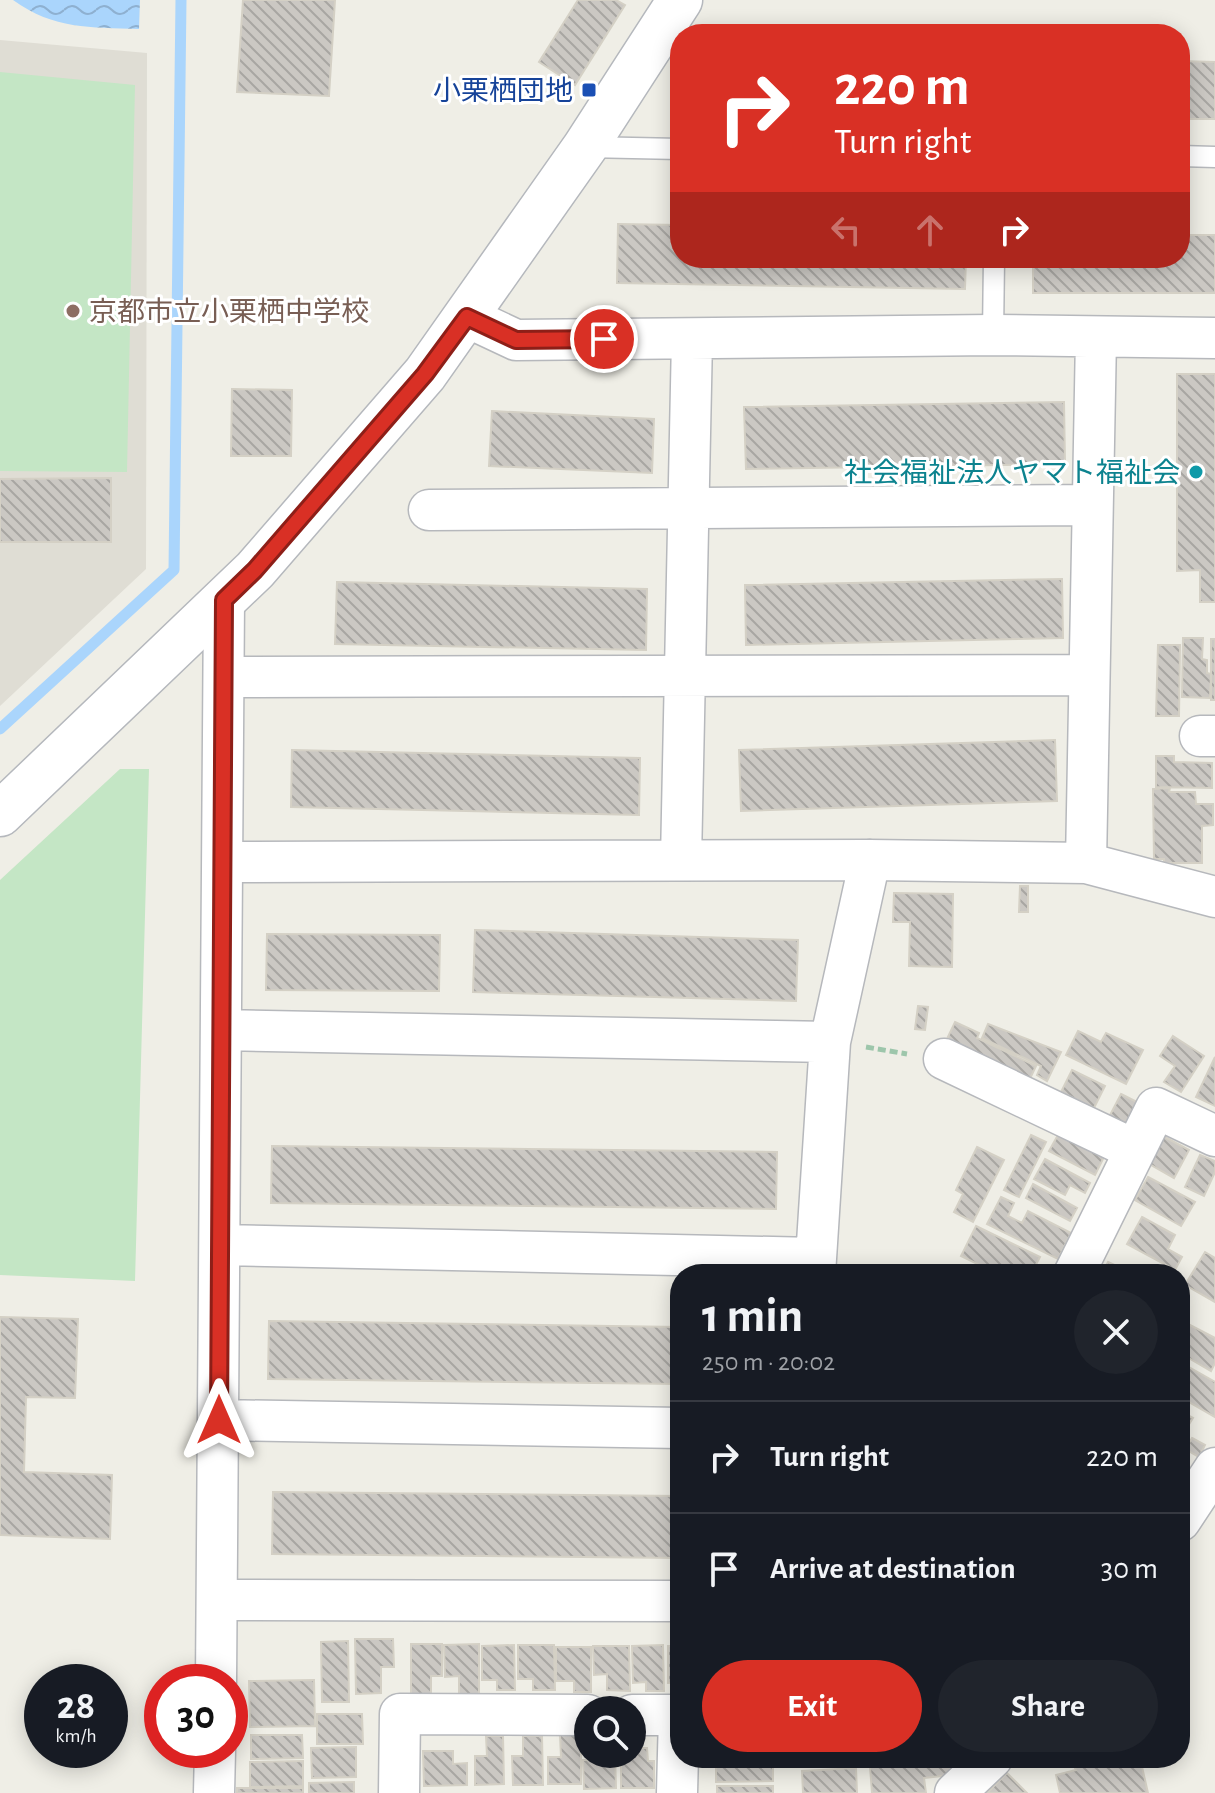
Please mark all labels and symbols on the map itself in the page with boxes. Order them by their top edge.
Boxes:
place label: 小栗栖団地 [433,76,573,106]
marker: 小栗栖団地 [580,81,598,99]
place label: 京都市立小栗栖中学校 [89,297,369,327]
marker: 京都市立小栗栖中学校 [64,302,82,320]
pin [570,305,638,373]
place label: 社会福祉法人ヤマト福祉会 [844,458,1180,488]
marker: 社会福祉法人ヤマト福祉会 [1187,463,1205,481]
position arrow [177,1378,261,1462]
speed limit sign: 30 [144,1664,248,1768]

